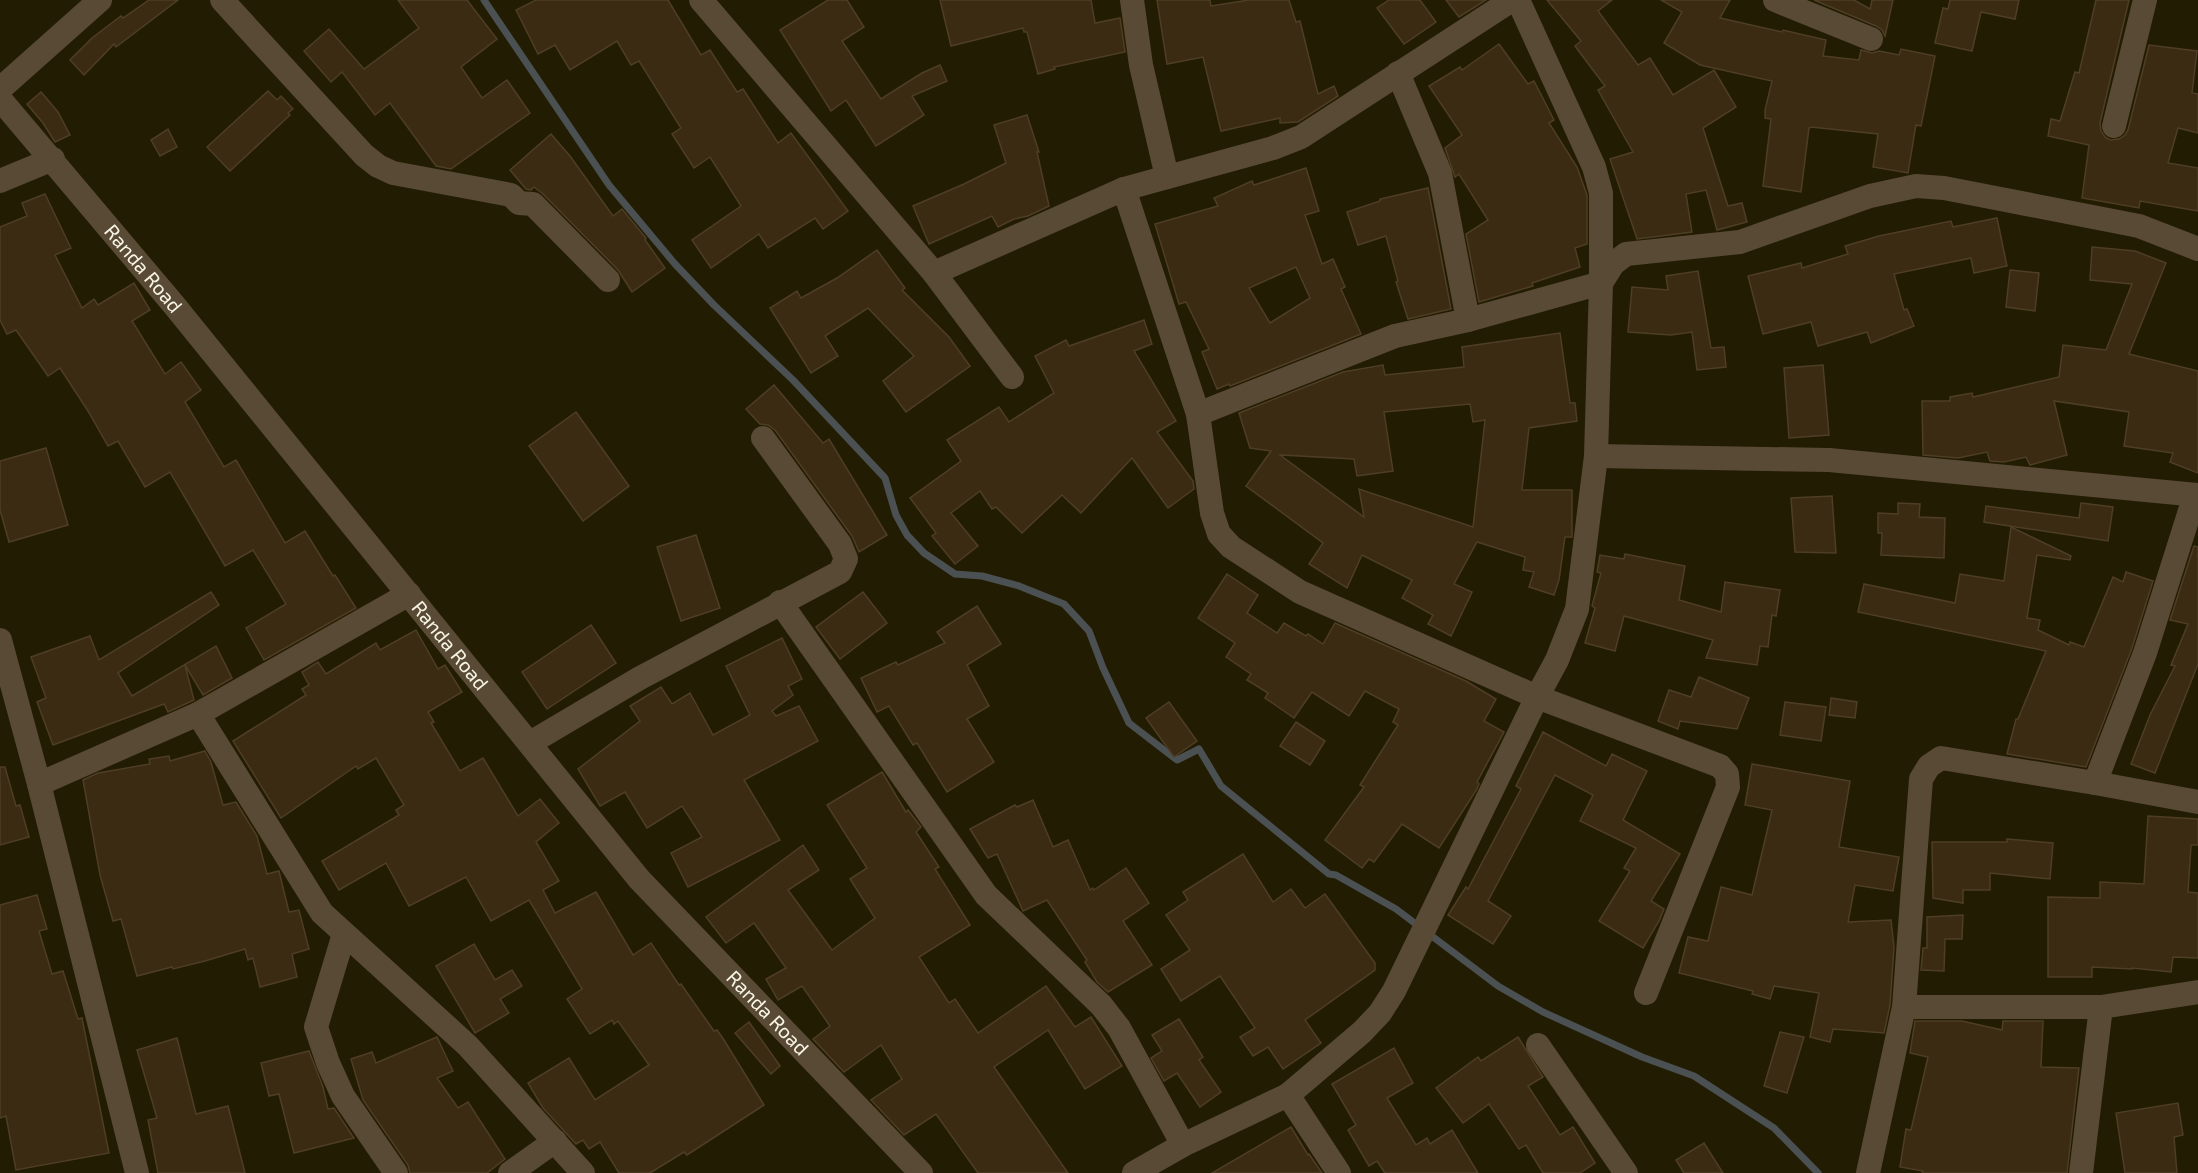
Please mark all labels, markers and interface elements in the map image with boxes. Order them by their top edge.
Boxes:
street label: Randa Road [100,219,188,317]
street label: Randa Road [407,595,494,694]
street label: Randa Road [722,965,814,1060]

